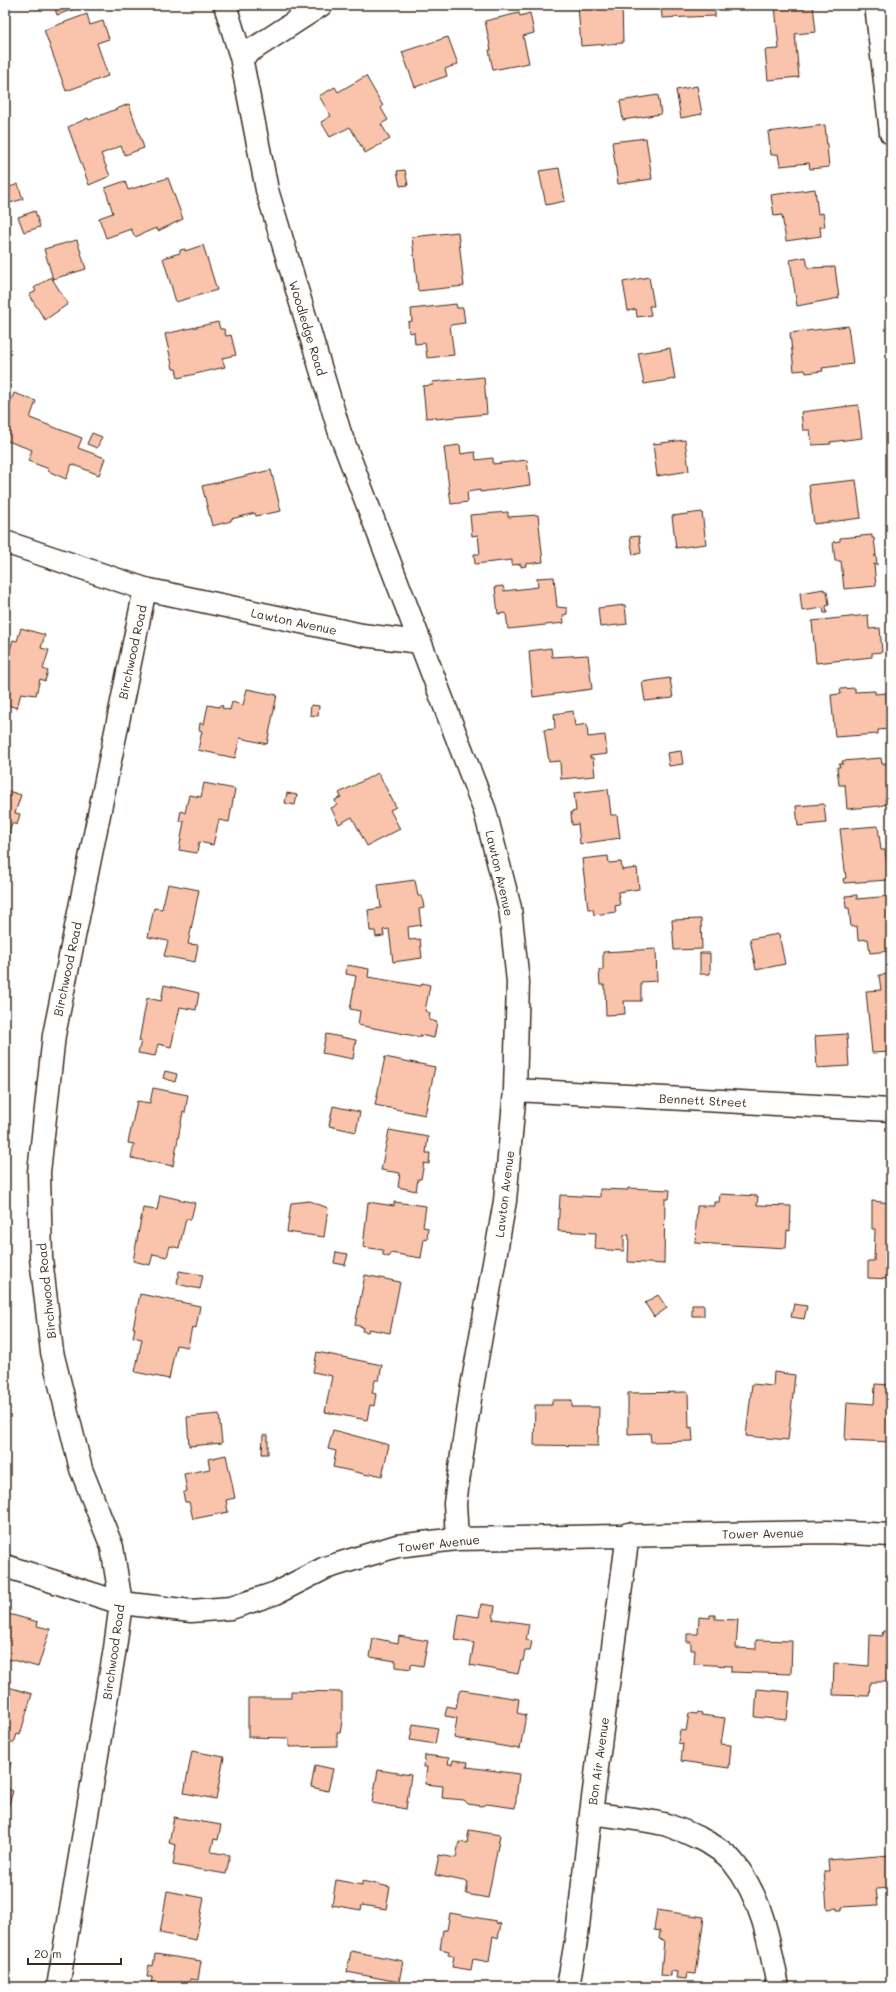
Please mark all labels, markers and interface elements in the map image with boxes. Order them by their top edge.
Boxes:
street label: Woodledge Road [286,279,330,378]
street label: Birchwood Road [114,603,150,701]
street label: Lawton Avenue [250,604,338,638]
street label: Lawton Avenue [482,829,518,917]
street label: Birchwood Road [49,920,85,1018]
street label: Bennett Street [659,1090,747,1110]
street label: Lawton Avenue [491,1150,517,1238]
street label: Birchwood Road [33,1242,59,1340]
street label: Tower Avenue [722,1524,804,1542]
street label: Tower Avenue [397,1531,481,1555]
street label: Birchwood Road [98,1603,128,1701]
street label: Bon Air Avenue [584,1716,612,1806]
scale bar [28,1940,121,1966]
text: 20 m [34,1945,62,1961]

